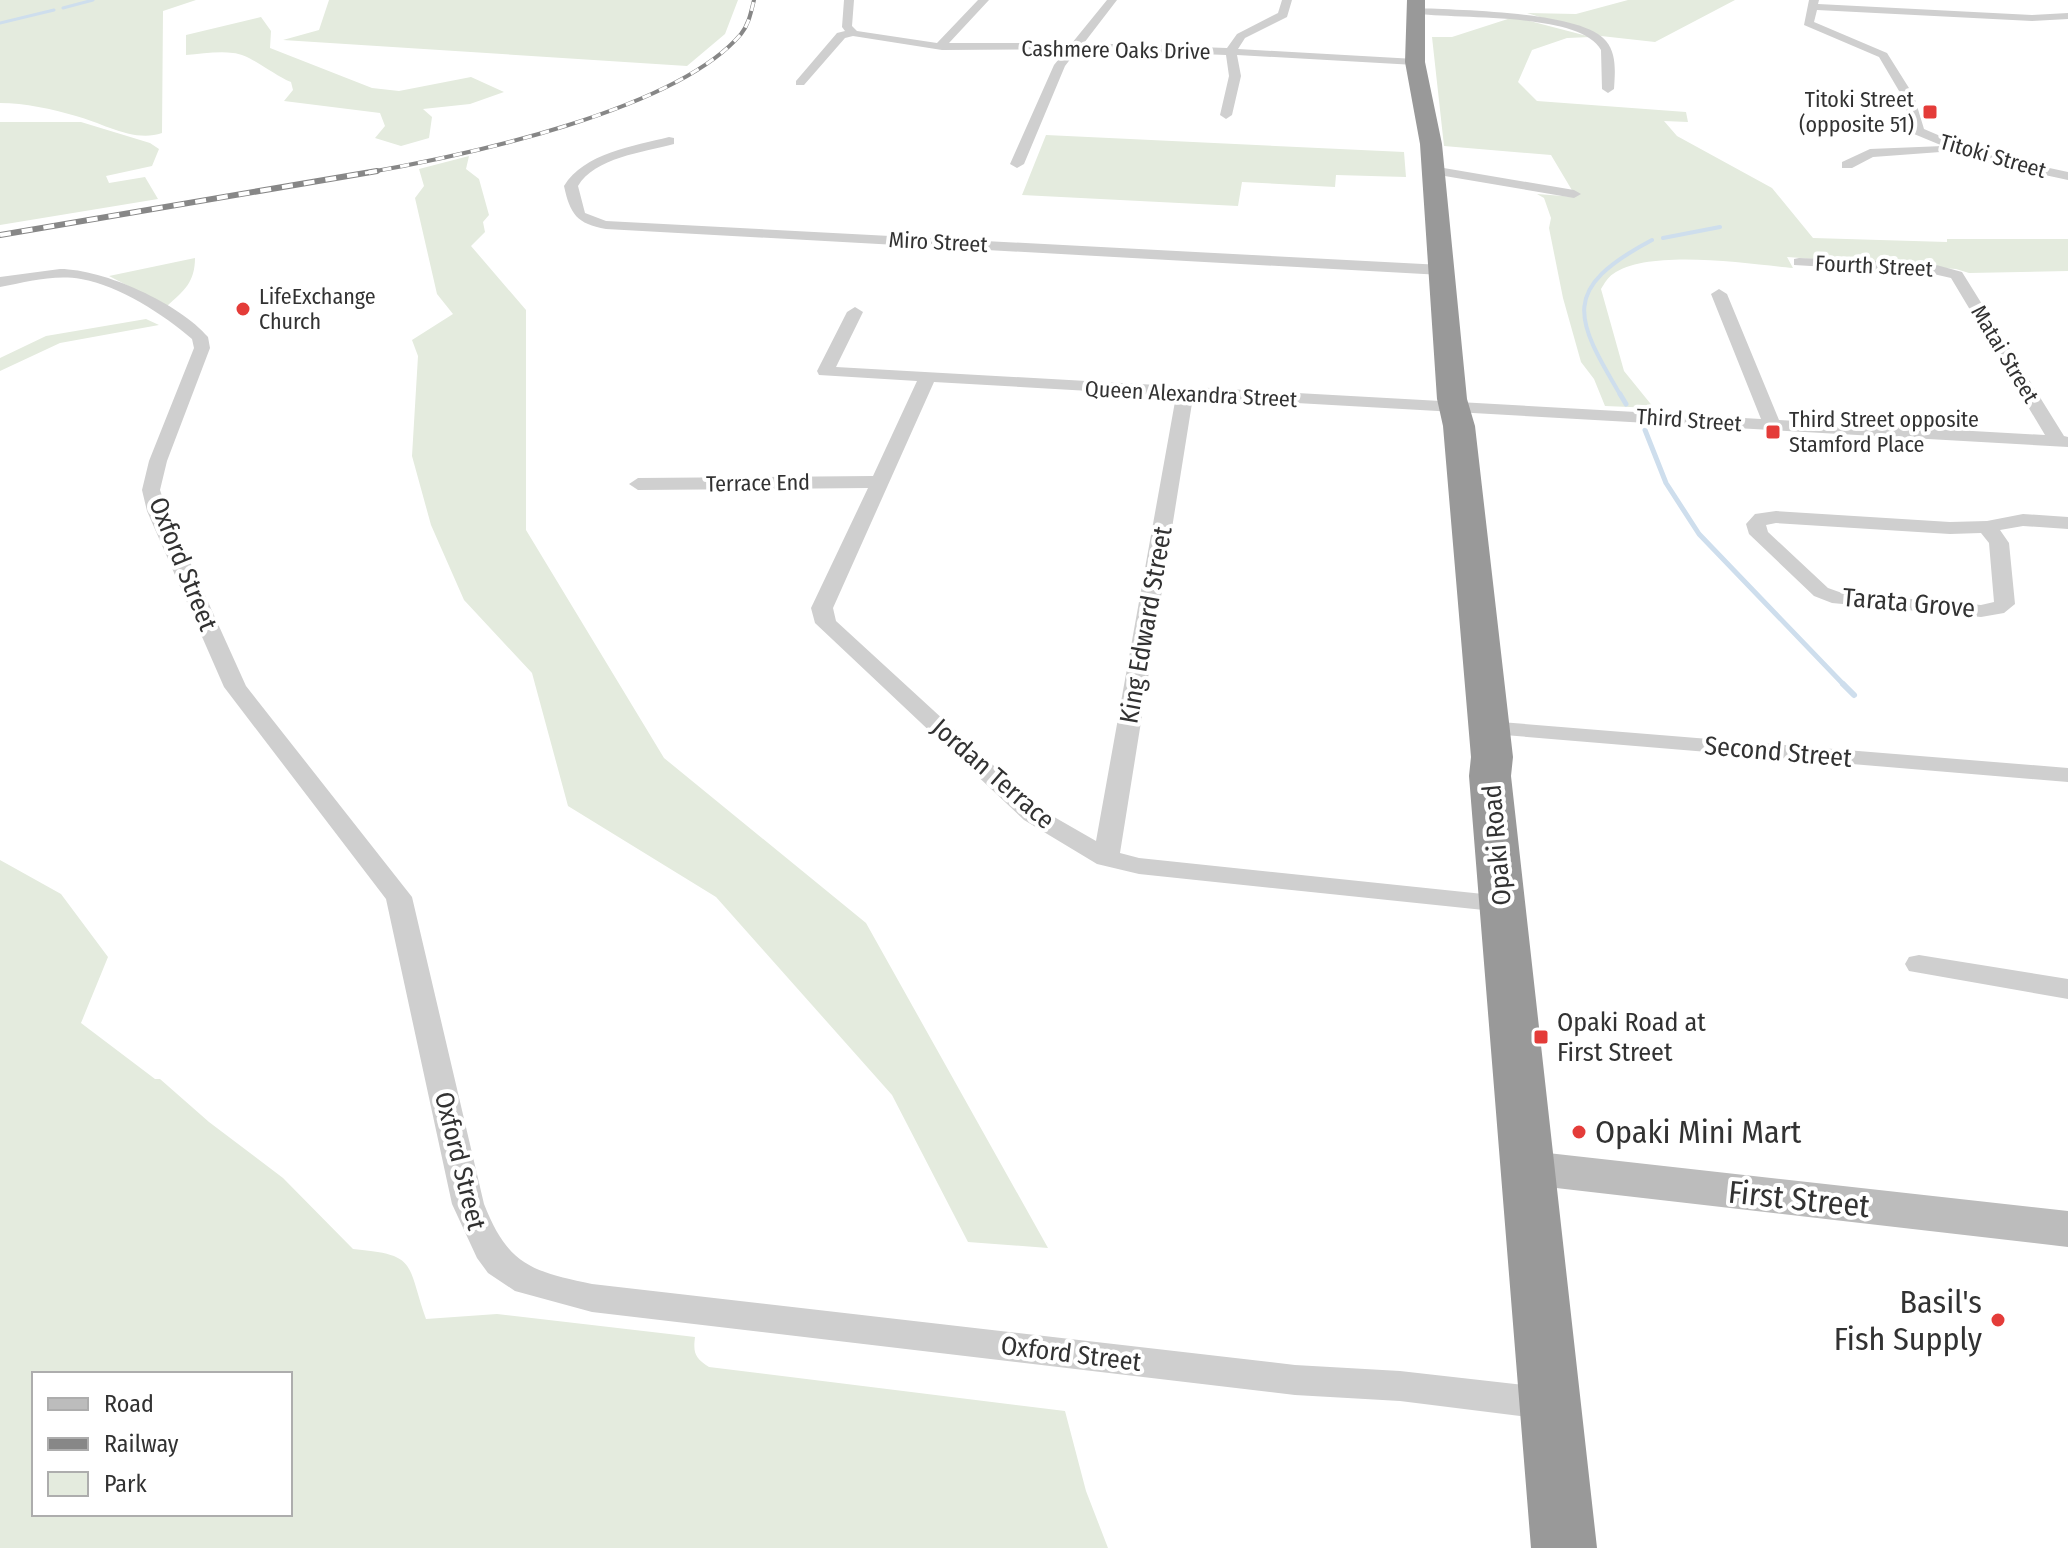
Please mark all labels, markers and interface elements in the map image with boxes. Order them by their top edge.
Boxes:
street label: Cashmere Oaks Drive [1021,35,1211,65]
place label: Titoki Street (opposite 51) [1799,86,1915,138]
marker: Titoki Street (opposite 51) [1921,103,1939,121]
street label: Titoki Street [1937,128,2050,184]
street label: Miro Street [888,226,989,258]
street label: Fourth Street [1815,249,1934,283]
place label: LifeExchange Church [259,283,376,335]
marker: LifeExchange Church [234,300,252,318]
street label: Matai Street [1965,300,2045,408]
street label: Queen Alexandra Street [1084,375,1299,413]
street label: Third Street [1635,403,1743,437]
place label: Third Street opposite Stamford Place [1789,406,1979,458]
marker: Third Street opposite Stamford Place [1764,423,1782,441]
street label: Terrace End [706,469,810,497]
street label: Oxford Street [142,493,224,636]
street label: King Edward Street [1113,523,1179,726]
street label: Tarata Grove [1842,582,1976,624]
street label: Jordan Terrace [925,712,1061,836]
street label: Second Street [1703,730,1853,774]
street label: Opaki Road [1476,783,1518,907]
place label: Opaki Road at First Street [1557,1007,1706,1068]
marker: Opaki Road at First Street [1532,1028,1550,1046]
street label: Oxford Street [428,1089,492,1234]
place label: Opaki Mini Mart [1595,1113,1802,1151]
marker: Opaki Mini Mart [1570,1123,1588,1141]
street label: First Street [1726,1173,1872,1225]
place label: Basil's Fish Supply [1834,1283,1983,1358]
marker: Basil's Fish Supply [1989,1311,2007,1329]
street label: Oxford Street [999,1330,1143,1378]
legend [32,1372,292,1516]
text: Road [104,1390,154,1418]
text: Railway [104,1430,179,1458]
text: Park [104,1470,147,1498]

